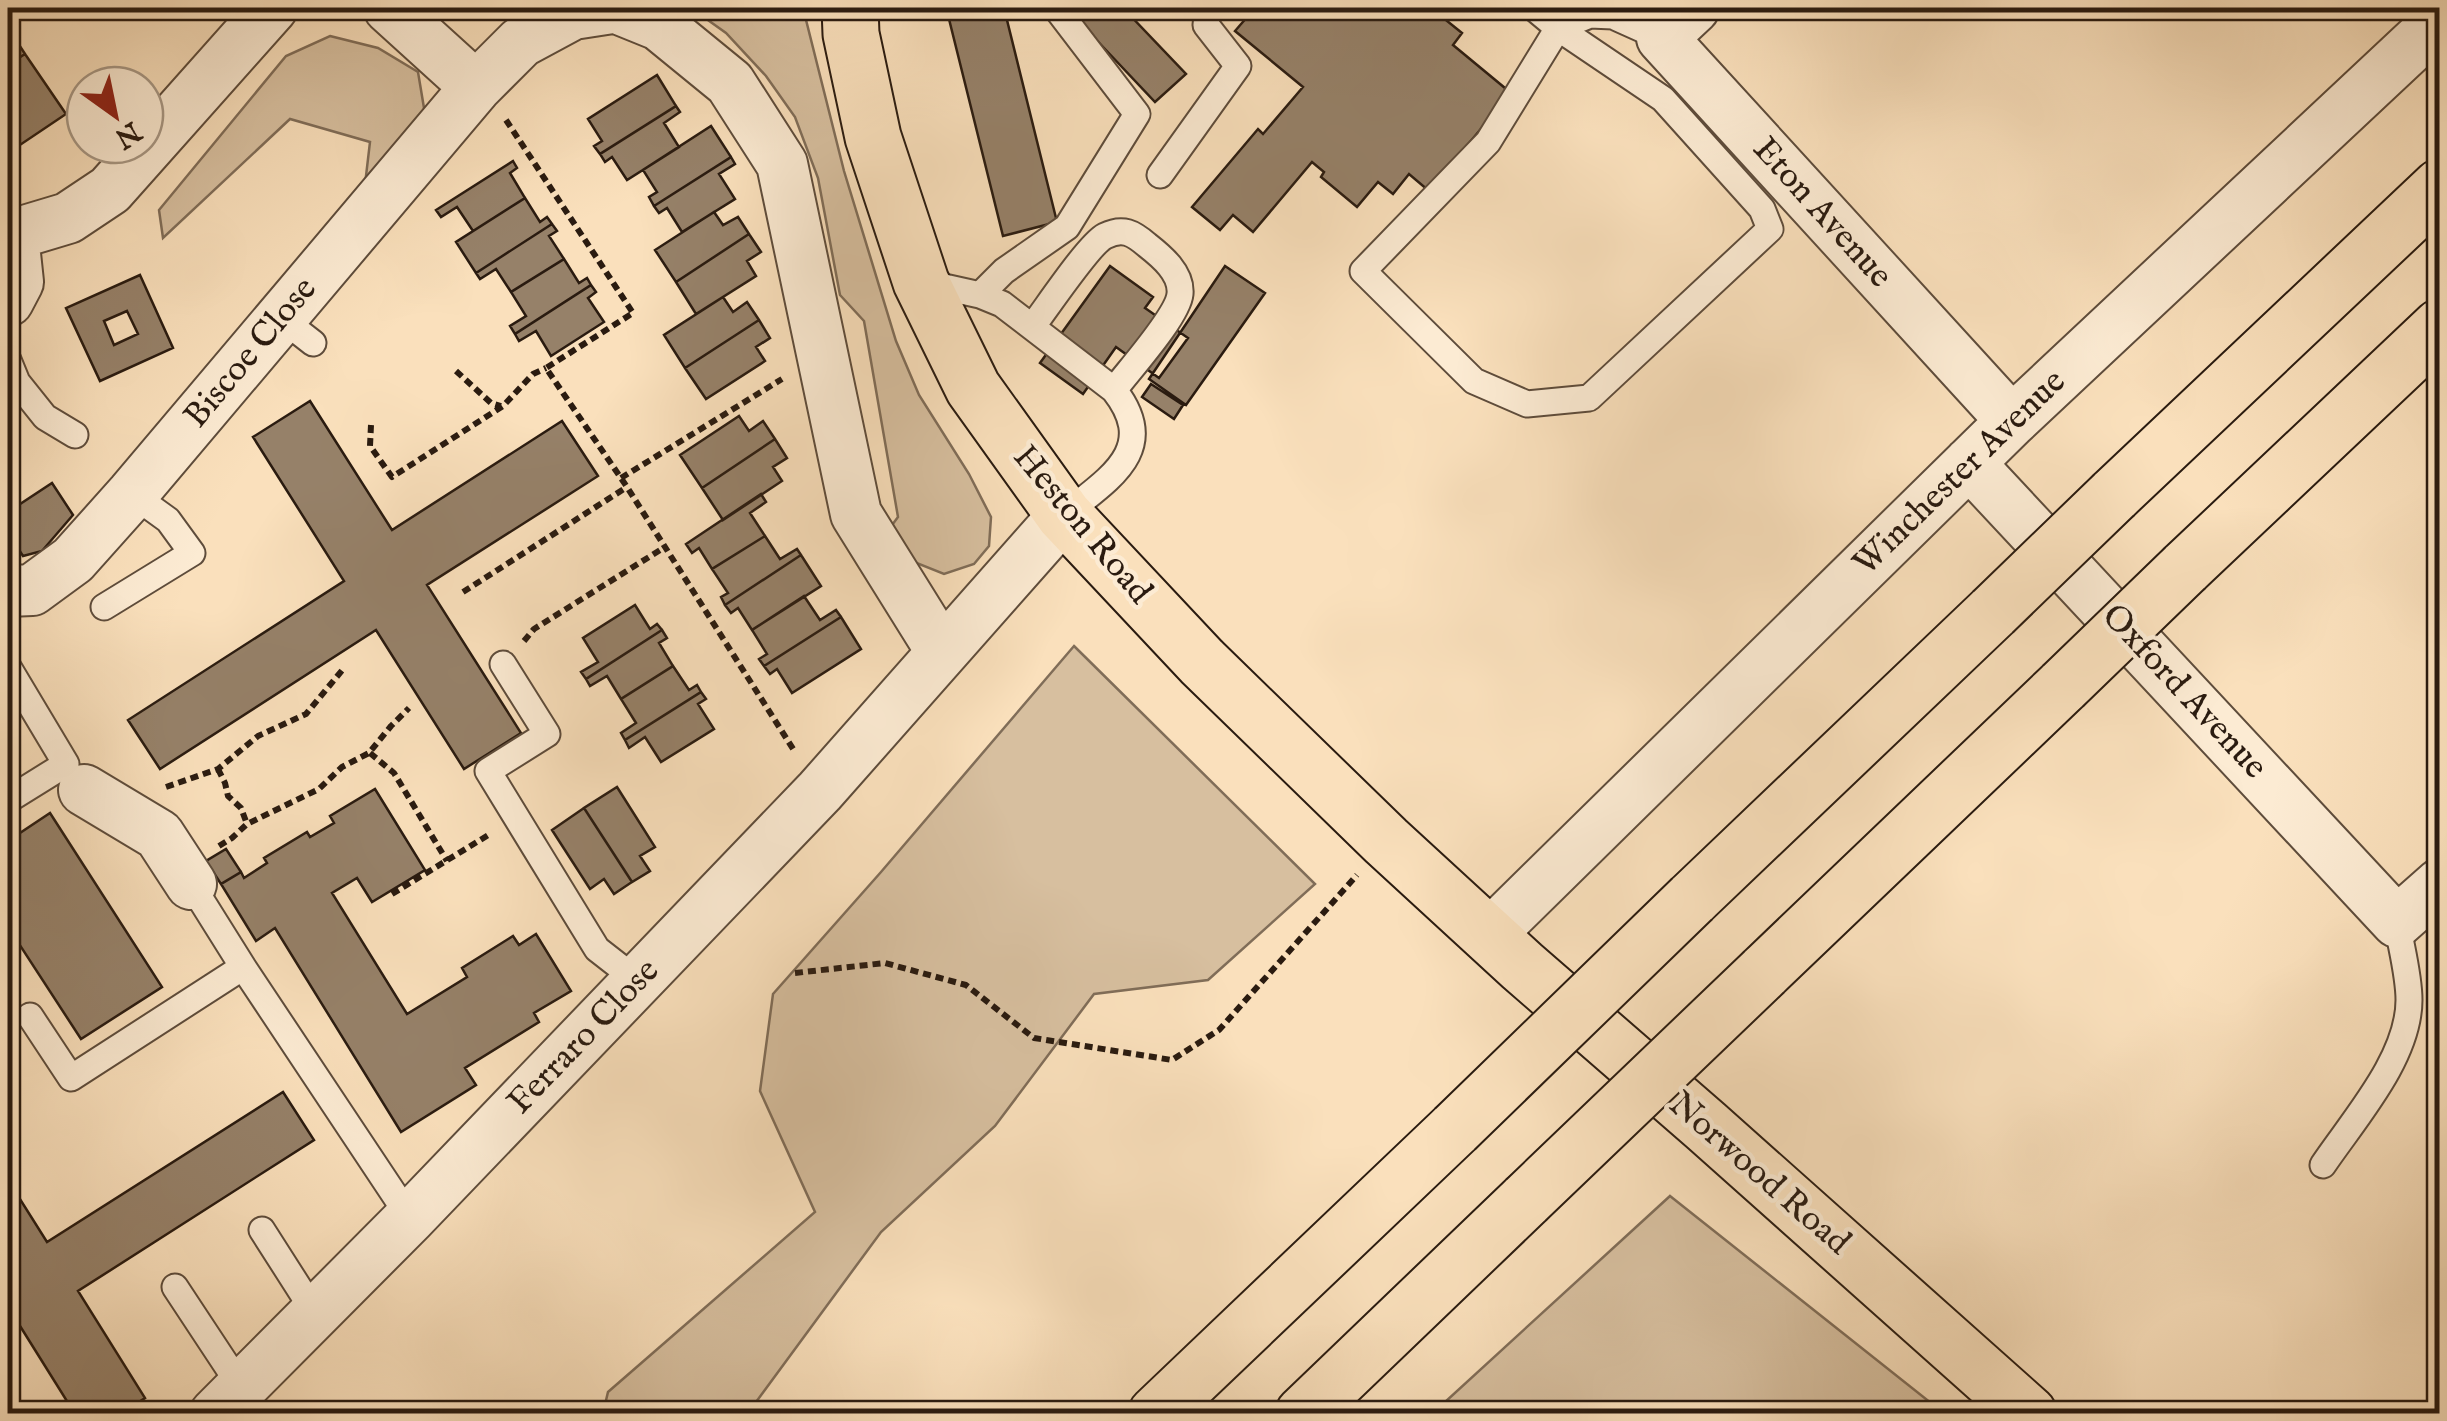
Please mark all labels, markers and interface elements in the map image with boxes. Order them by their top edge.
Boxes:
north arrow [65,65,165,165]
text: N [108,112,148,155]
street label: Eton Avenue [1742,128,1902,298]
street label: Biscoe Close [175,268,327,438]
street label: Winchester Avenue [1844,360,2076,586]
street label: Heston Road [1002,436,1162,614]
street label: Oxford Avenue [2091,595,2277,789]
street label: Ferraro Close [498,949,670,1125]
street label: Norwood Road [1659,1083,1860,1266]

